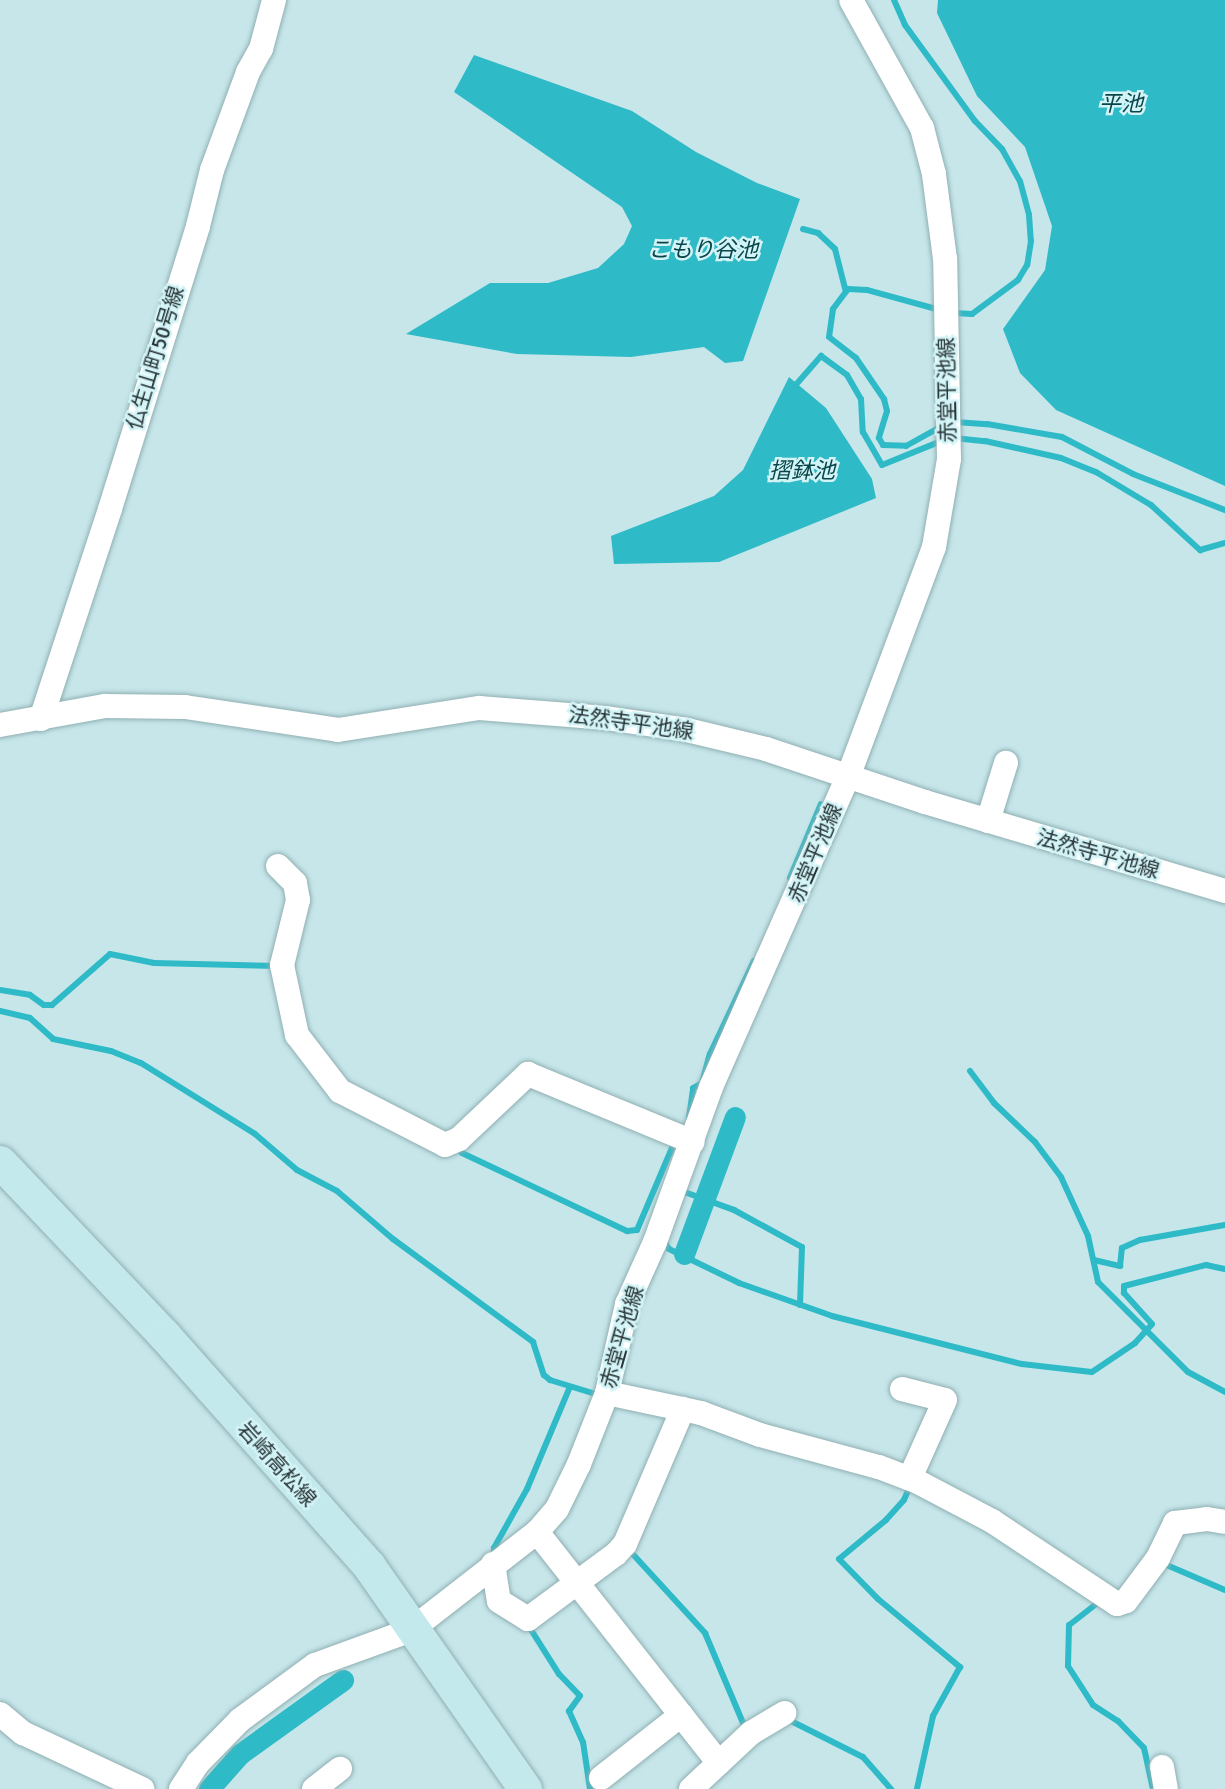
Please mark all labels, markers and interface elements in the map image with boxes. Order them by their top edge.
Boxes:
water label: 平池 [1099,91,1143,117]
water label: こもり谷池 [648,237,758,263]
street label: 仏生山町50号線 [121,283,189,433]
street label: 赤堂平池線 [933,337,961,443]
water label: 摺鉢池 [769,458,835,484]
street label: 法然寺平池線 [567,702,695,744]
street label: 赤堂平池線 [783,800,847,906]
street label: 法然寺平池線 [1034,825,1162,883]
street label: 赤堂平池線 [595,1283,649,1391]
street label: 岩崎高松線 [233,1417,321,1511]

